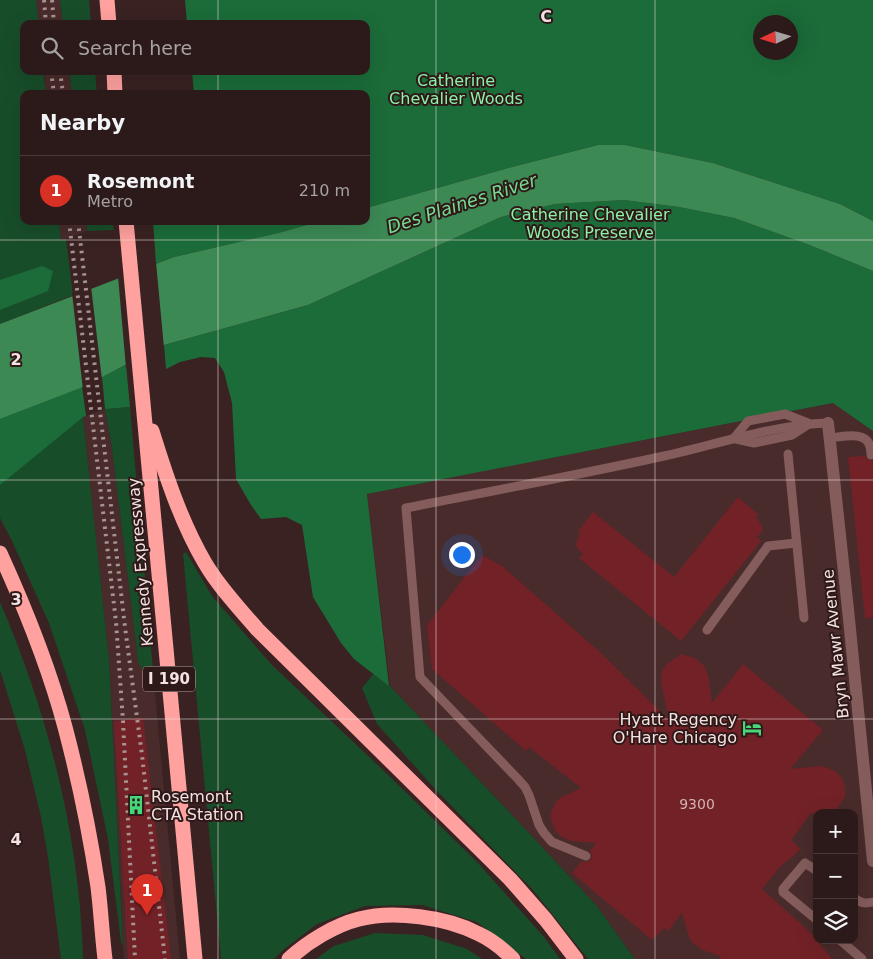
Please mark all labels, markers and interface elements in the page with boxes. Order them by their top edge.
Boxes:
text: C [540,7,552,26]
north arrow [753,15,798,60]
search box [20,20,370,75]
icon: search [38,34,66,62]
text: Search here [78,37,192,59]
park label: Catherine Chevalier Woods [389,71,523,108]
text: Nearby [40,111,125,135]
water label: Des Plaines River [384,169,541,238]
text: Rosemont [87,170,194,192]
text: 1 [50,181,62,200]
text: 210 m [299,181,350,200]
text: Metro [87,192,133,211]
park label: Catherine Chevalier Woods Preserve [510,205,670,242]
text: 2 [10,350,22,369]
street label: Kennedy Expressway [124,477,157,647]
your location [449,542,475,568]
street label: Bryn Mawr Avenue [818,568,853,720]
text: 3 [10,590,22,609]
road number: I 190 [143,666,195,692]
place label: Hyatt Regency O'Hare Chicago [613,710,737,747]
hotel icon: Hyatt Regency O'Hare Chicago [741,717,763,739]
place label: Rosemont CTA Station [151,787,244,824]
building icon: Rosemont CTA Station [125,794,147,816]
house number: 9300 [679,796,715,812]
map controls [813,809,858,944]
button: + [813,809,858,854]
text: 4 [10,830,22,849]
button: − [813,854,858,899]
pin: 1 [131,874,163,915]
button: layers [813,899,858,944]

